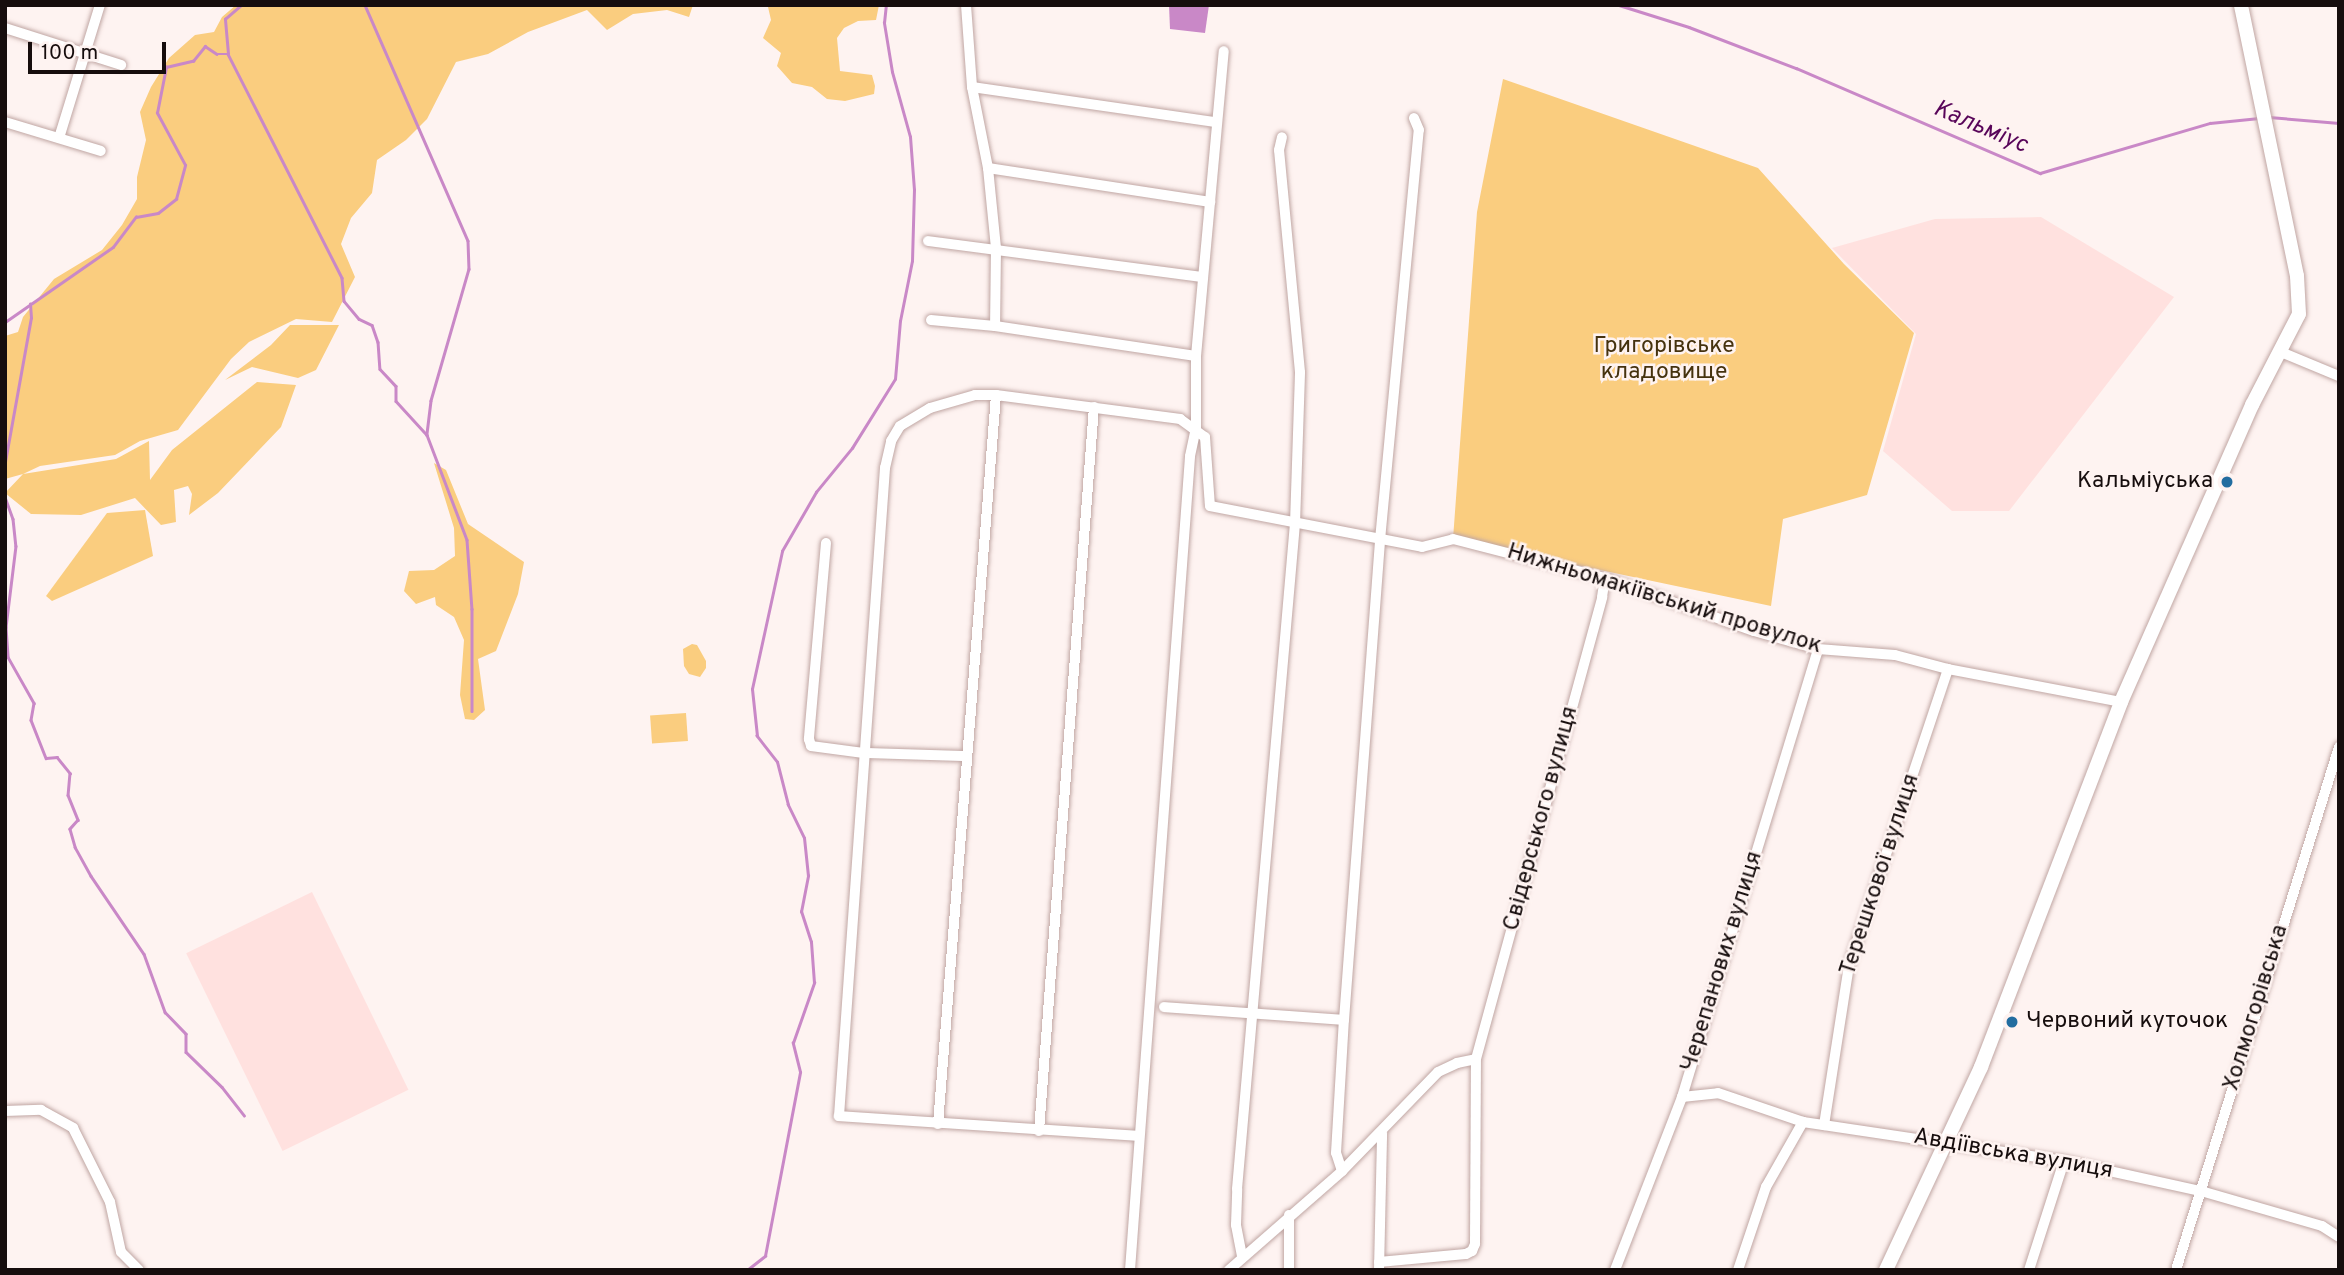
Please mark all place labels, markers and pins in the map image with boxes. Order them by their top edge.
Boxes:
place label: Кальміуська [2077,468,2213,496]
marker: Кальміуська [2219,474,2235,490]
place label: Червоний куточок [2026,1008,2228,1036]
marker: Червоний куточок [2004,1014,2020,1030]

